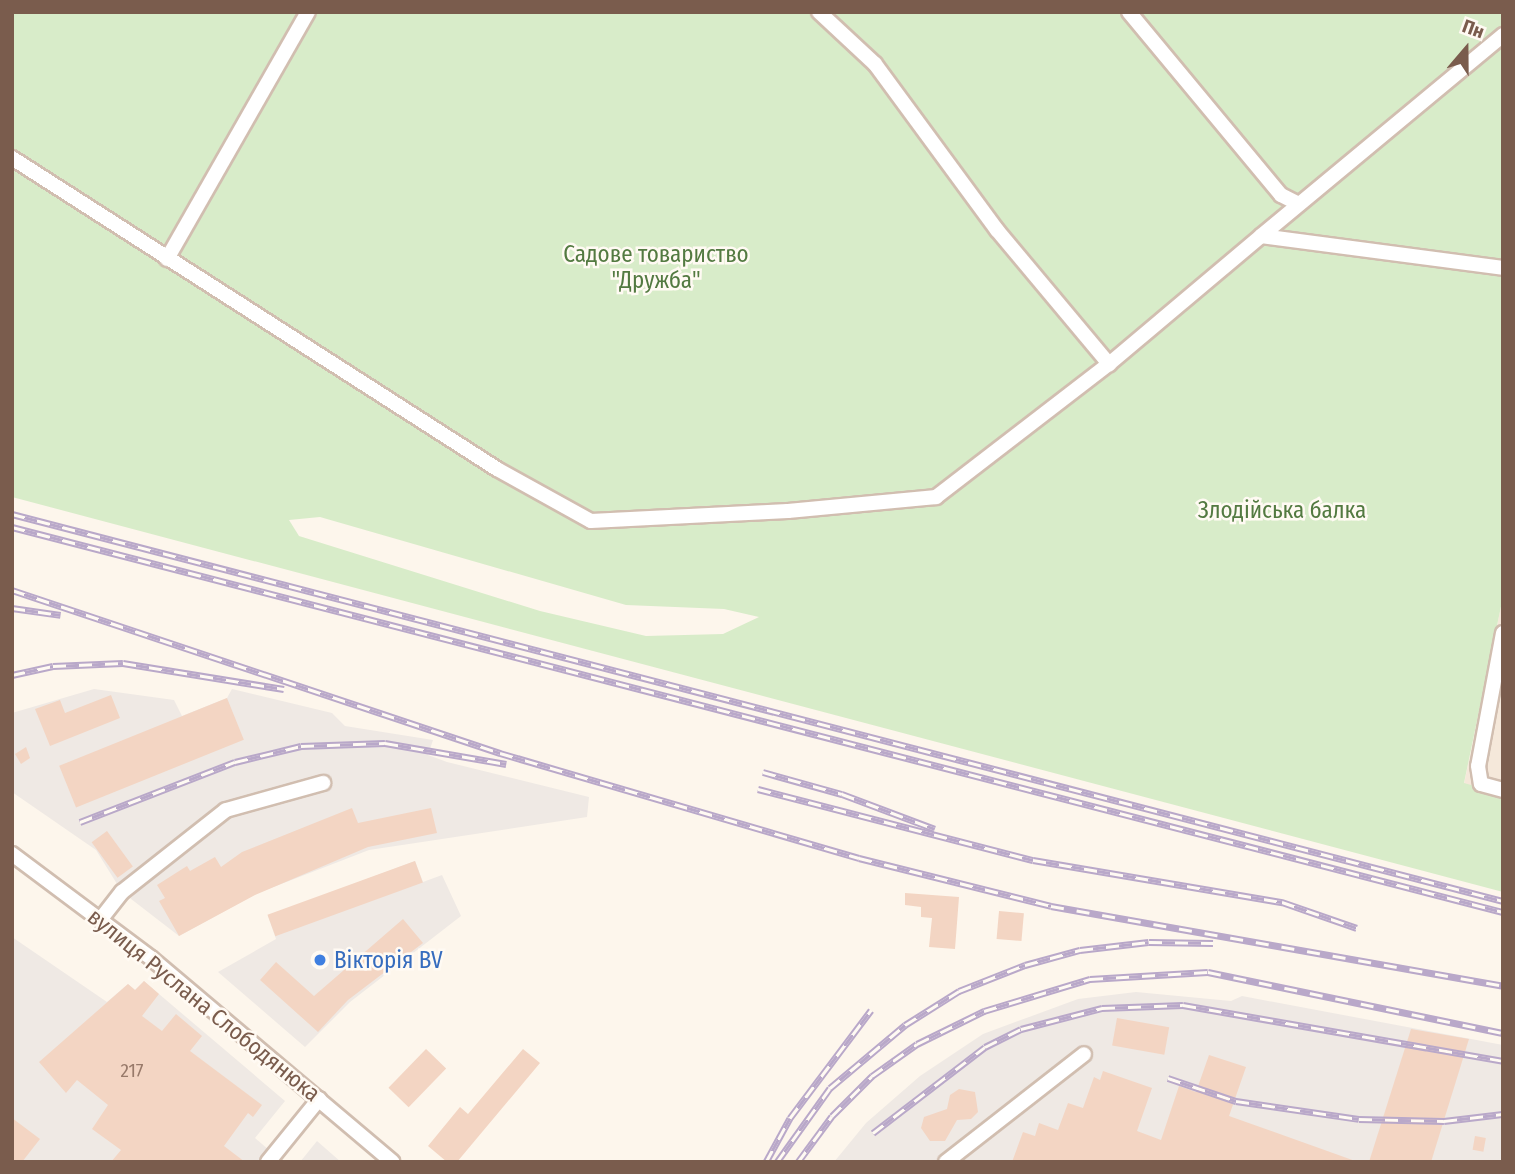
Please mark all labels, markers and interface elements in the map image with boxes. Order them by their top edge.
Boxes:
north arrow [1431,14,1501,84]
text: Пн [1459,14,1487,43]
park label: Садове товариство "Дружба" [563,240,749,294]
park label: Злодійська балка [1198,496,1366,524]
street label: вулиця Руслана Слободянюка [82,903,326,1107]
place label: Вікторія BV [334,946,443,974]
marker: Вікторія BV [312,952,328,968]
house number: 217 [120,1060,144,1082]

